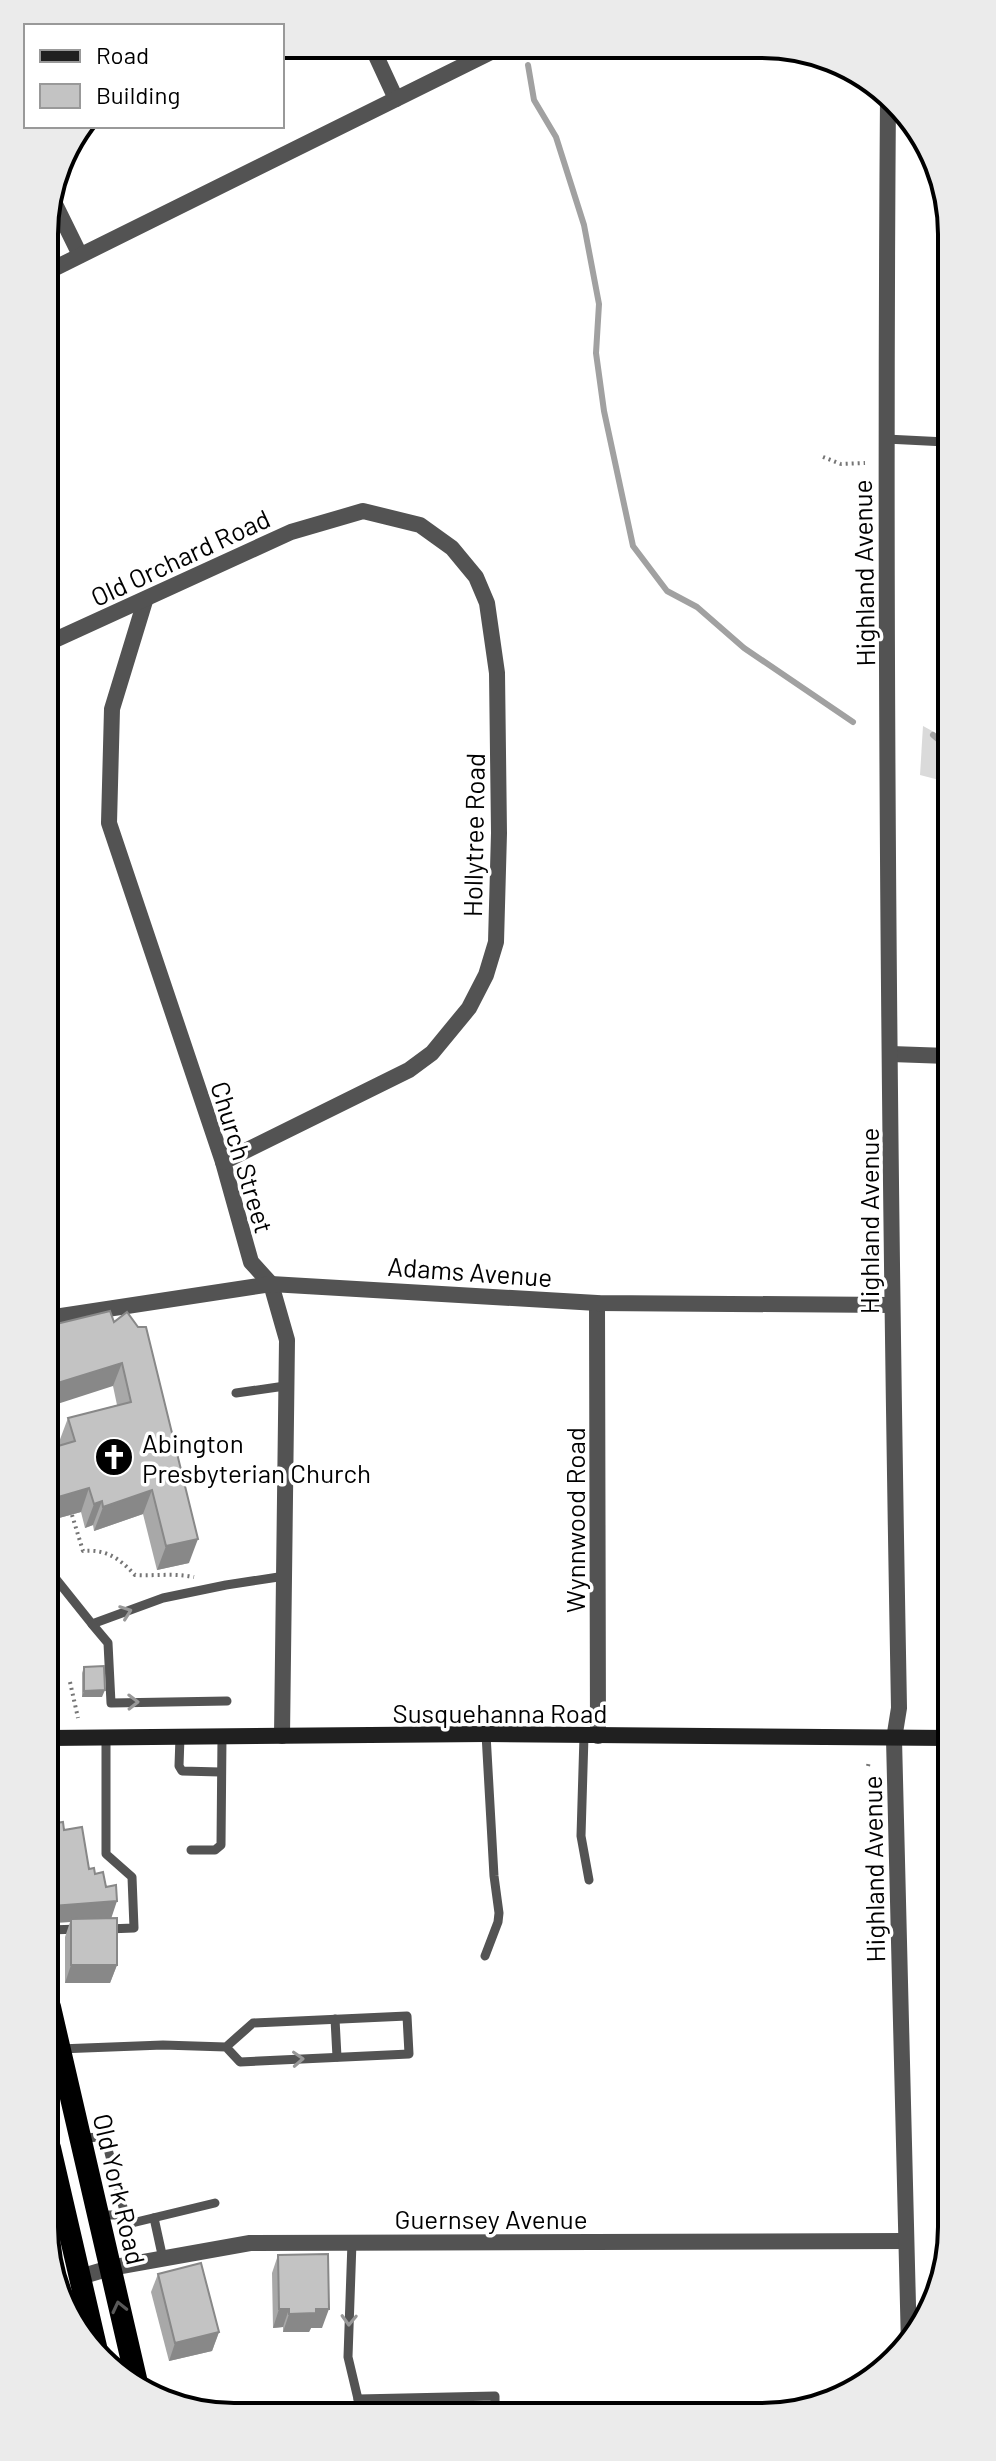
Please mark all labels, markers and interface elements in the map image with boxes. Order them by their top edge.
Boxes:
legend [24,24,284,128]
text: Road [96,40,149,69]
text: Building [96,80,180,109]
street label: Highland Avenue [846,479,880,667]
street label: Old Orchard Road [85,502,275,612]
street label: Hollytree Road [456,753,490,917]
street label: Church Street [205,1078,281,1236]
street label: Highland Avenue [853,1128,884,1314]
street label: Adams Avenue [387,1250,553,1292]
place label: Abington Presbyterian Church [142,1427,371,1488]
street label: Wynnwood Road [559,1427,590,1613]
church icon: Abington Presbyterian Church [93,1436,135,1478]
one-way arrow [118,1605,132,1622]
one-way arrow [127,1693,140,1711]
street label: Susquehanna Road [392,1697,608,1728]
street label: Highland Avenue [856,1775,890,1963]
one-way arrow [292,2051,305,2068]
street label: Old York Road [88,2110,152,2268]
street label: Guernsey Avenue [394,2203,588,2234]
one-way arrow [111,2301,128,2315]
one-way arrow [341,2314,358,2327]

